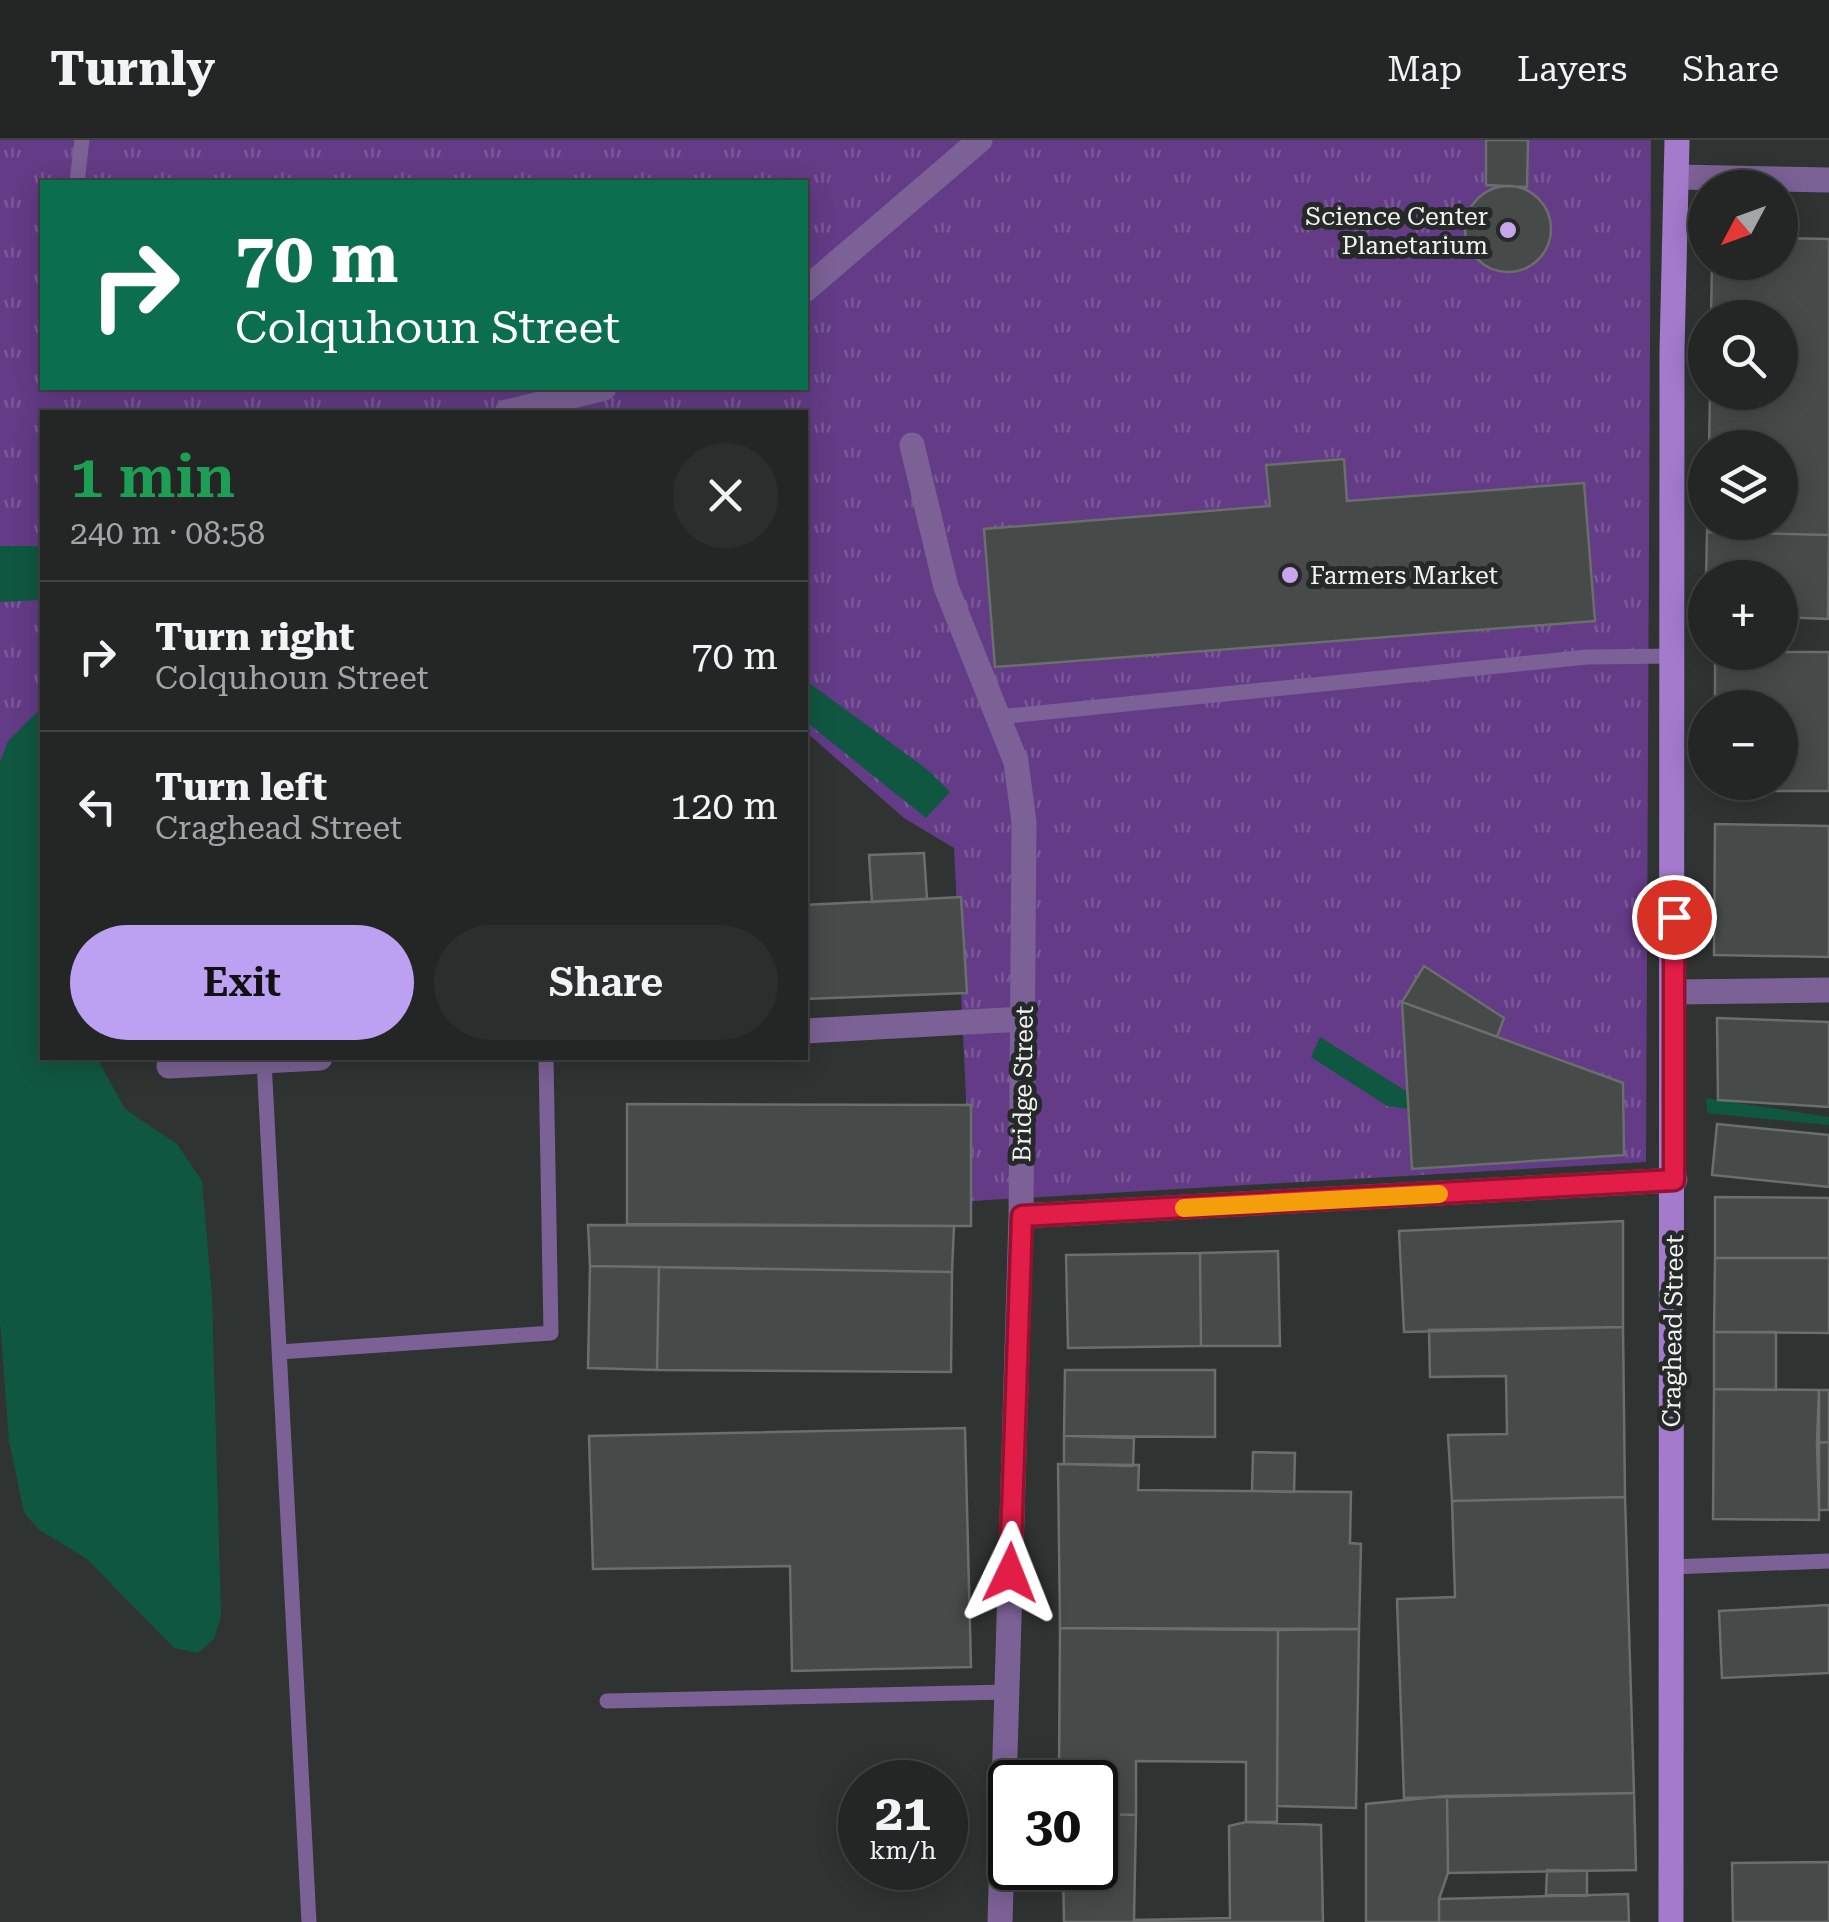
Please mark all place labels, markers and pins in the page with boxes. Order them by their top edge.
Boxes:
place label: Science Center Planetarium [1305,202,1488,260]
marker: Science Center Planetarium [1497,219,1519,241]
place label: Farmers Market [1310,561,1498,590]
marker: Farmers Market [1279,564,1301,586]
pin [1632,875,1717,960]

